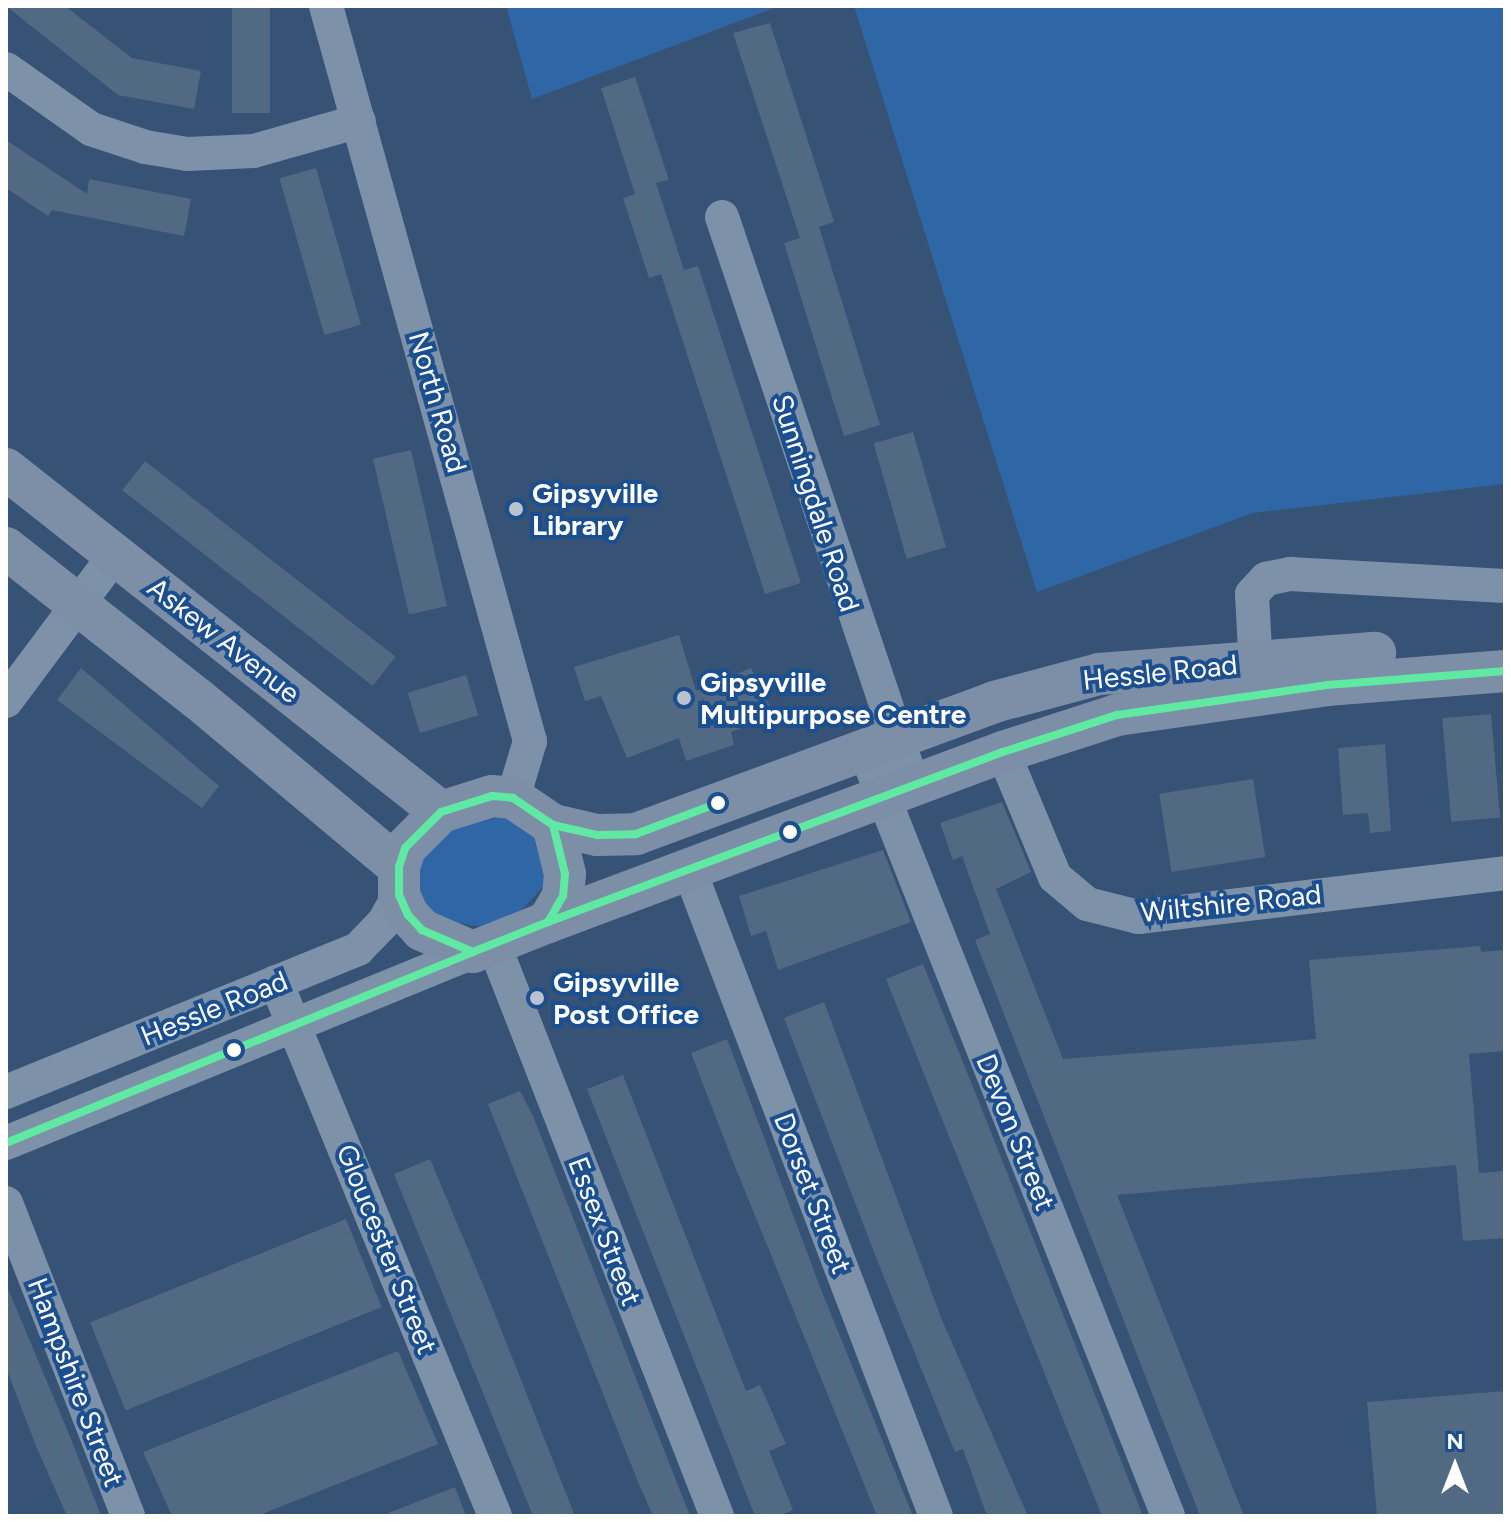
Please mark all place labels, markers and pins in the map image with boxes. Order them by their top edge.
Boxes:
place label: Gipsyville Library [532,476,658,542]
marker: Gipsyville Library [507,500,525,518]
place label: Gipsyville Multipurpose Centre [700,665,966,731]
marker: Gipsyville Multipurpose Centre [675,689,693,707]
unlabelled marker [710,795,726,811]
unlabelled marker [782,824,798,840]
place label: Gipsyville Post Office [553,965,699,1031]
marker: Gipsyville Post Office [528,989,546,1007]
unlabelled marker [226,1042,242,1058]

